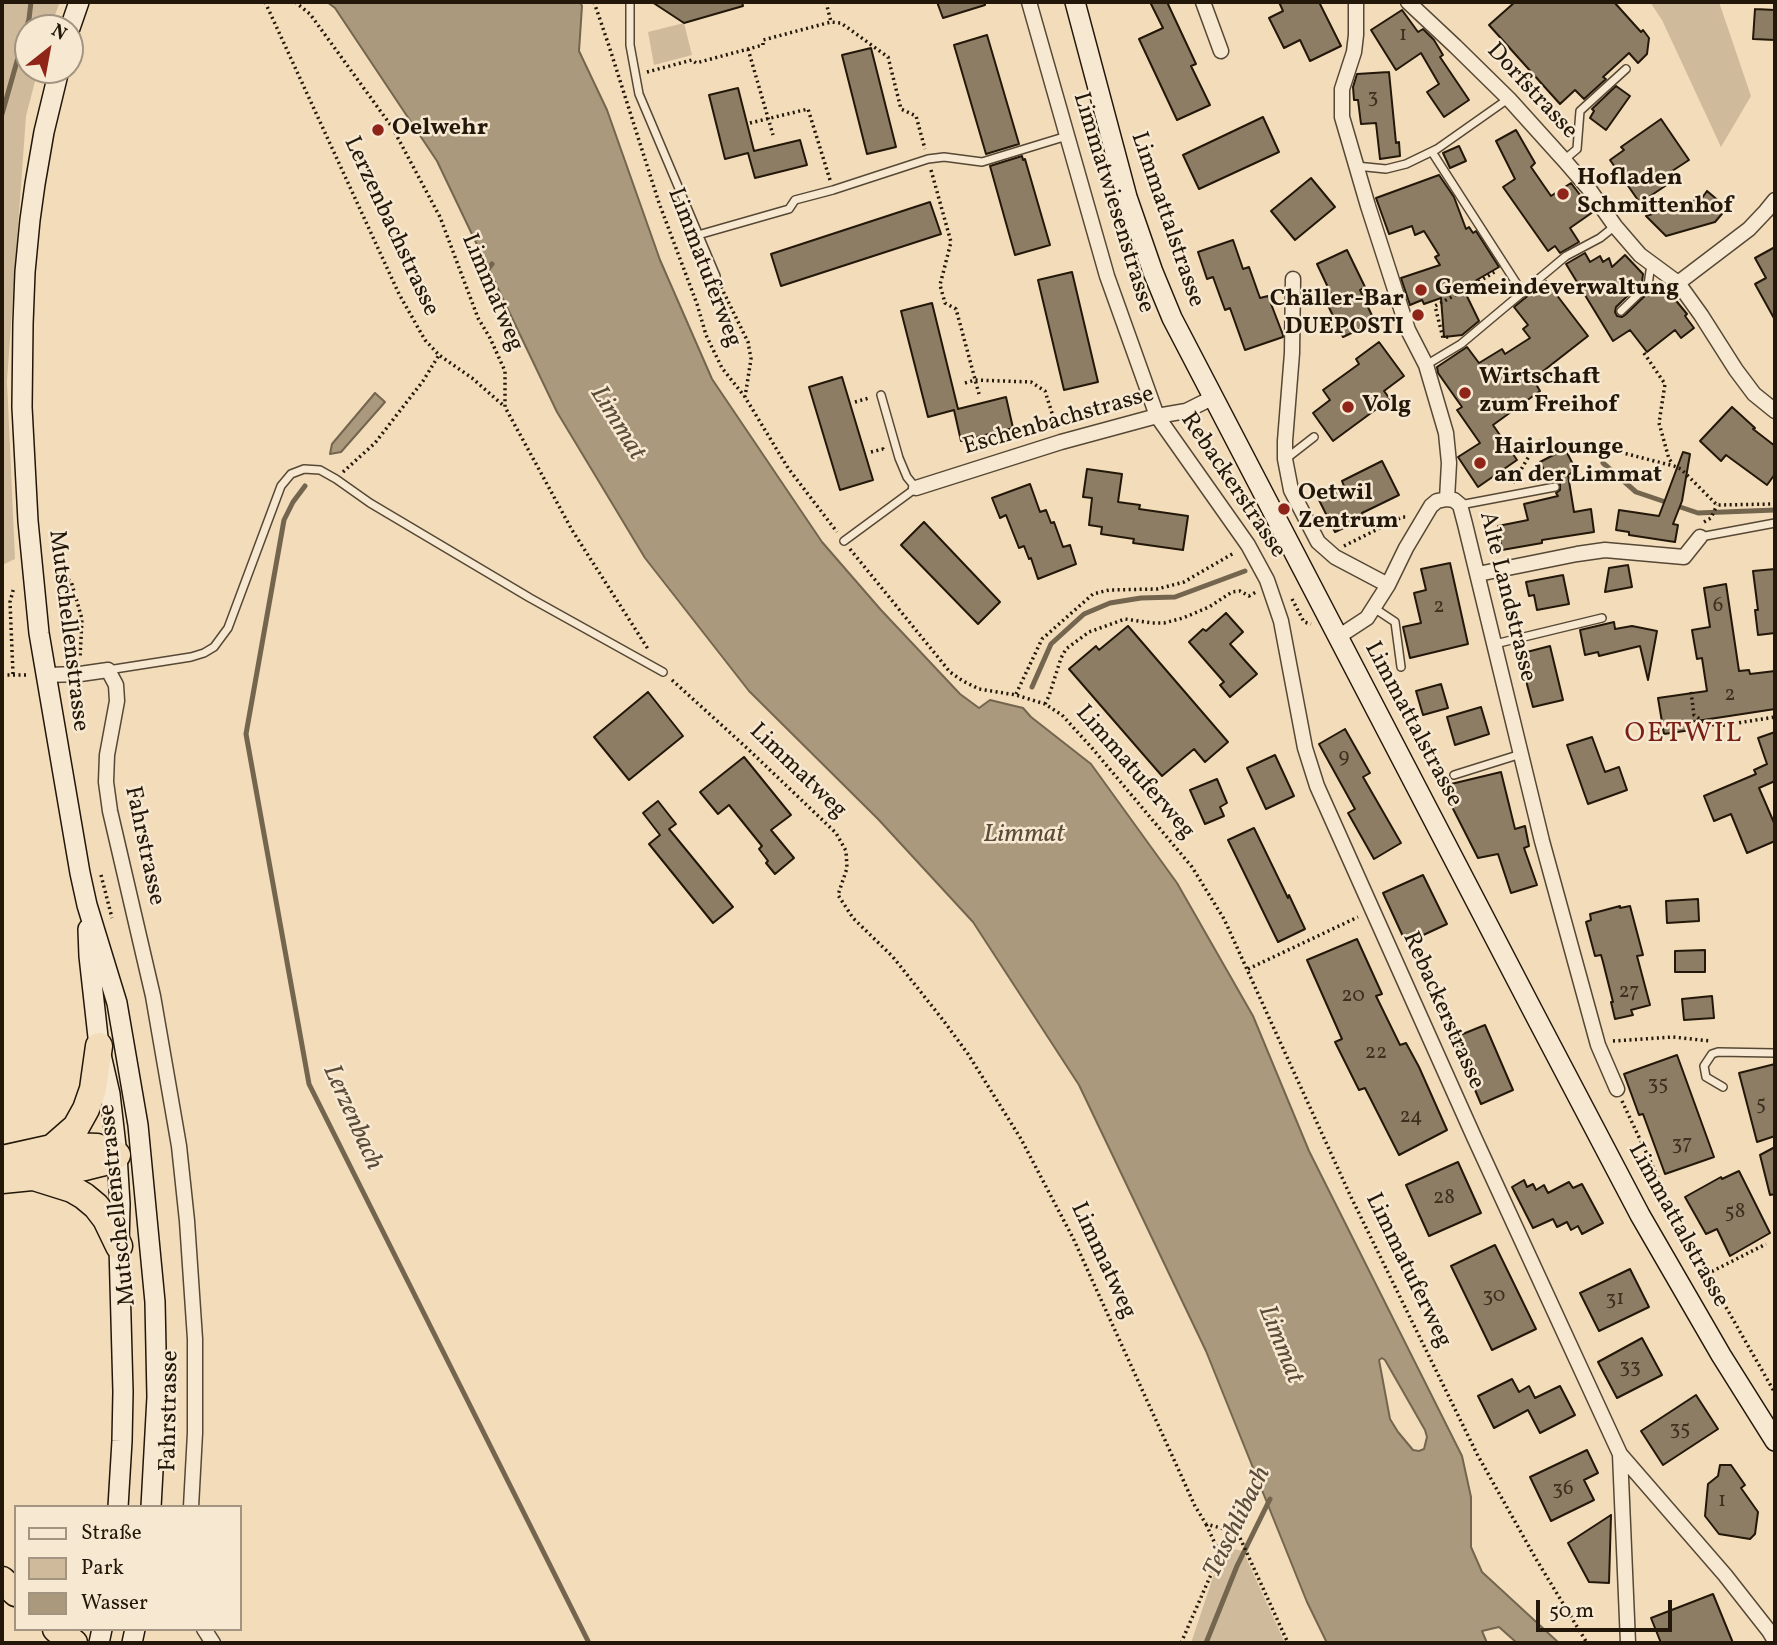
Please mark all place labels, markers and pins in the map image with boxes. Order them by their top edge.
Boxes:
place label: Oelwehr [392,116,488,144]
marker: Oelwehr [370,122,386,138]
place label: Hofladen Schmittenhof [1577,166,1733,222]
marker: Hofladen Schmittenhof [1555,186,1571,202]
place label: Gemeindeverwaltung [1435,276,1679,304]
marker: Gemeindeverwaltung [1413,282,1429,298]
place label: Chäller-Bar DUEPOSTI [1270,287,1404,343]
marker: Chäller-Bar DUEPOSTI [1410,307,1426,323]
place label: Wirtschaft zum Freihof [1479,365,1618,421]
marker: Wirtschaft zum Freihof [1457,385,1473,401]
place label: Volg [1362,393,1411,421]
marker: Volg [1340,399,1356,415]
place label: Hairlounge an der Limmat [1494,435,1662,491]
marker: Hairlounge an der Limmat [1472,455,1488,471]
place label: Oetwil Zentrum [1298,481,1399,537]
marker: Oetwil Zentrum [1276,501,1292,517]

